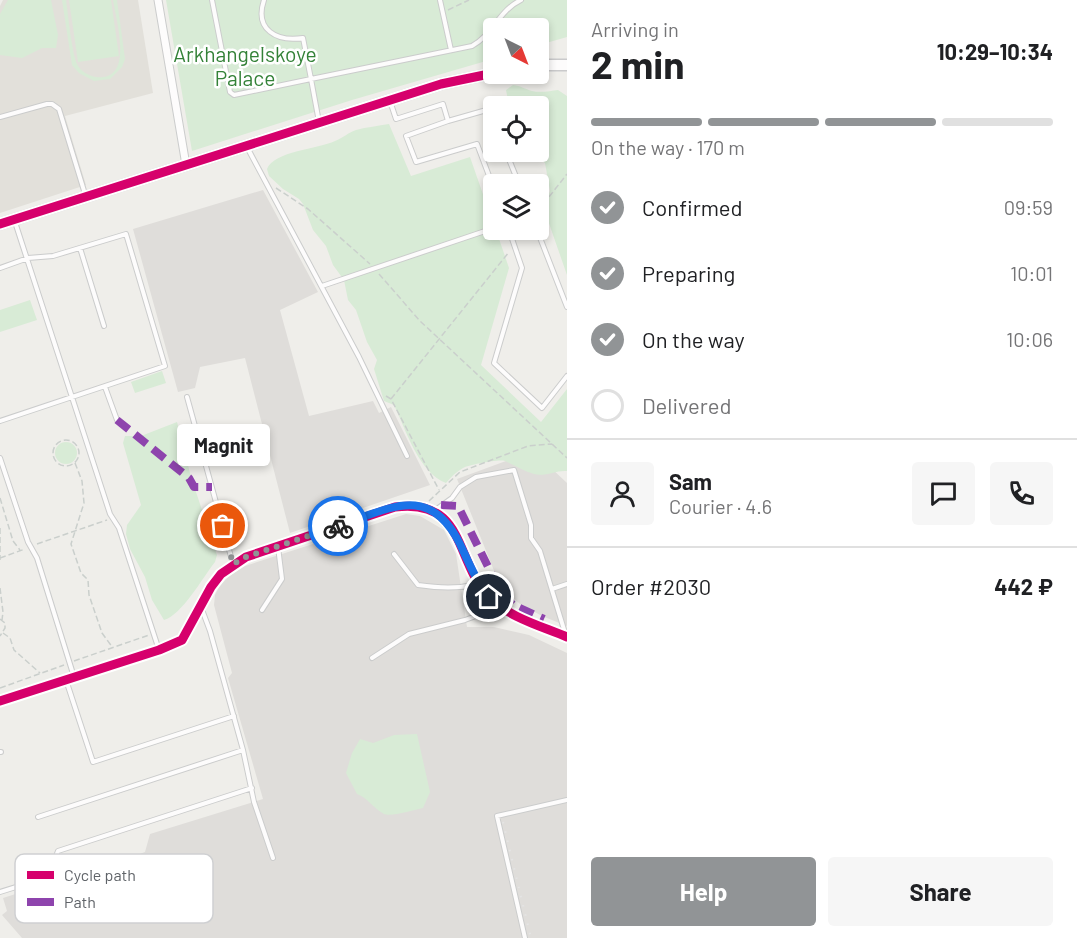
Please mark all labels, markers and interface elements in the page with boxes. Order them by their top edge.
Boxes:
text: Arriving in [591,17,679,41]
north arrow [483,18,549,84]
map controls [483,18,549,240]
text: 10:29–10:34 [937,38,1053,64]
text: 2 min [591,40,684,87]
park label: Arkhangelskoye Palace [173,41,317,90]
button: locate [483,96,549,162]
text: On the way · 170 m [591,135,745,159]
button: layers [483,174,549,240]
icon: check [591,191,624,224]
text: Confirmed [642,194,742,220]
text: 09:59 [1004,195,1053,219]
icon: check [591,257,624,290]
text: Preparing [642,260,735,286]
text: 10:01 [1010,261,1053,285]
icon: check [591,323,624,356]
text: On the way [642,326,745,352]
text: 10:06 [1006,327,1053,351]
text: Delivered [642,392,731,418]
callout: Magnit [176,424,270,466]
text: Magnit [194,433,253,457]
button: person [591,462,654,525]
button: chat [912,462,975,525]
button: phone [990,462,1053,525]
text: Sam [669,468,712,494]
text: Courier · 4.6 [669,494,772,518]
courier [308,496,368,556]
pin [197,500,248,551]
icon: bag [206,509,239,542]
icon: bike [322,510,355,543]
pin [463,571,514,622]
text: Order #2030 [591,573,711,599]
text: 442 ₽ [994,573,1053,599]
icon: home [472,580,505,613]
legend [15,854,213,923]
button: Help [591,857,816,926]
button: Share [828,857,1053,926]
text: Cycle path [64,865,136,884]
text: Path [64,892,96,911]

